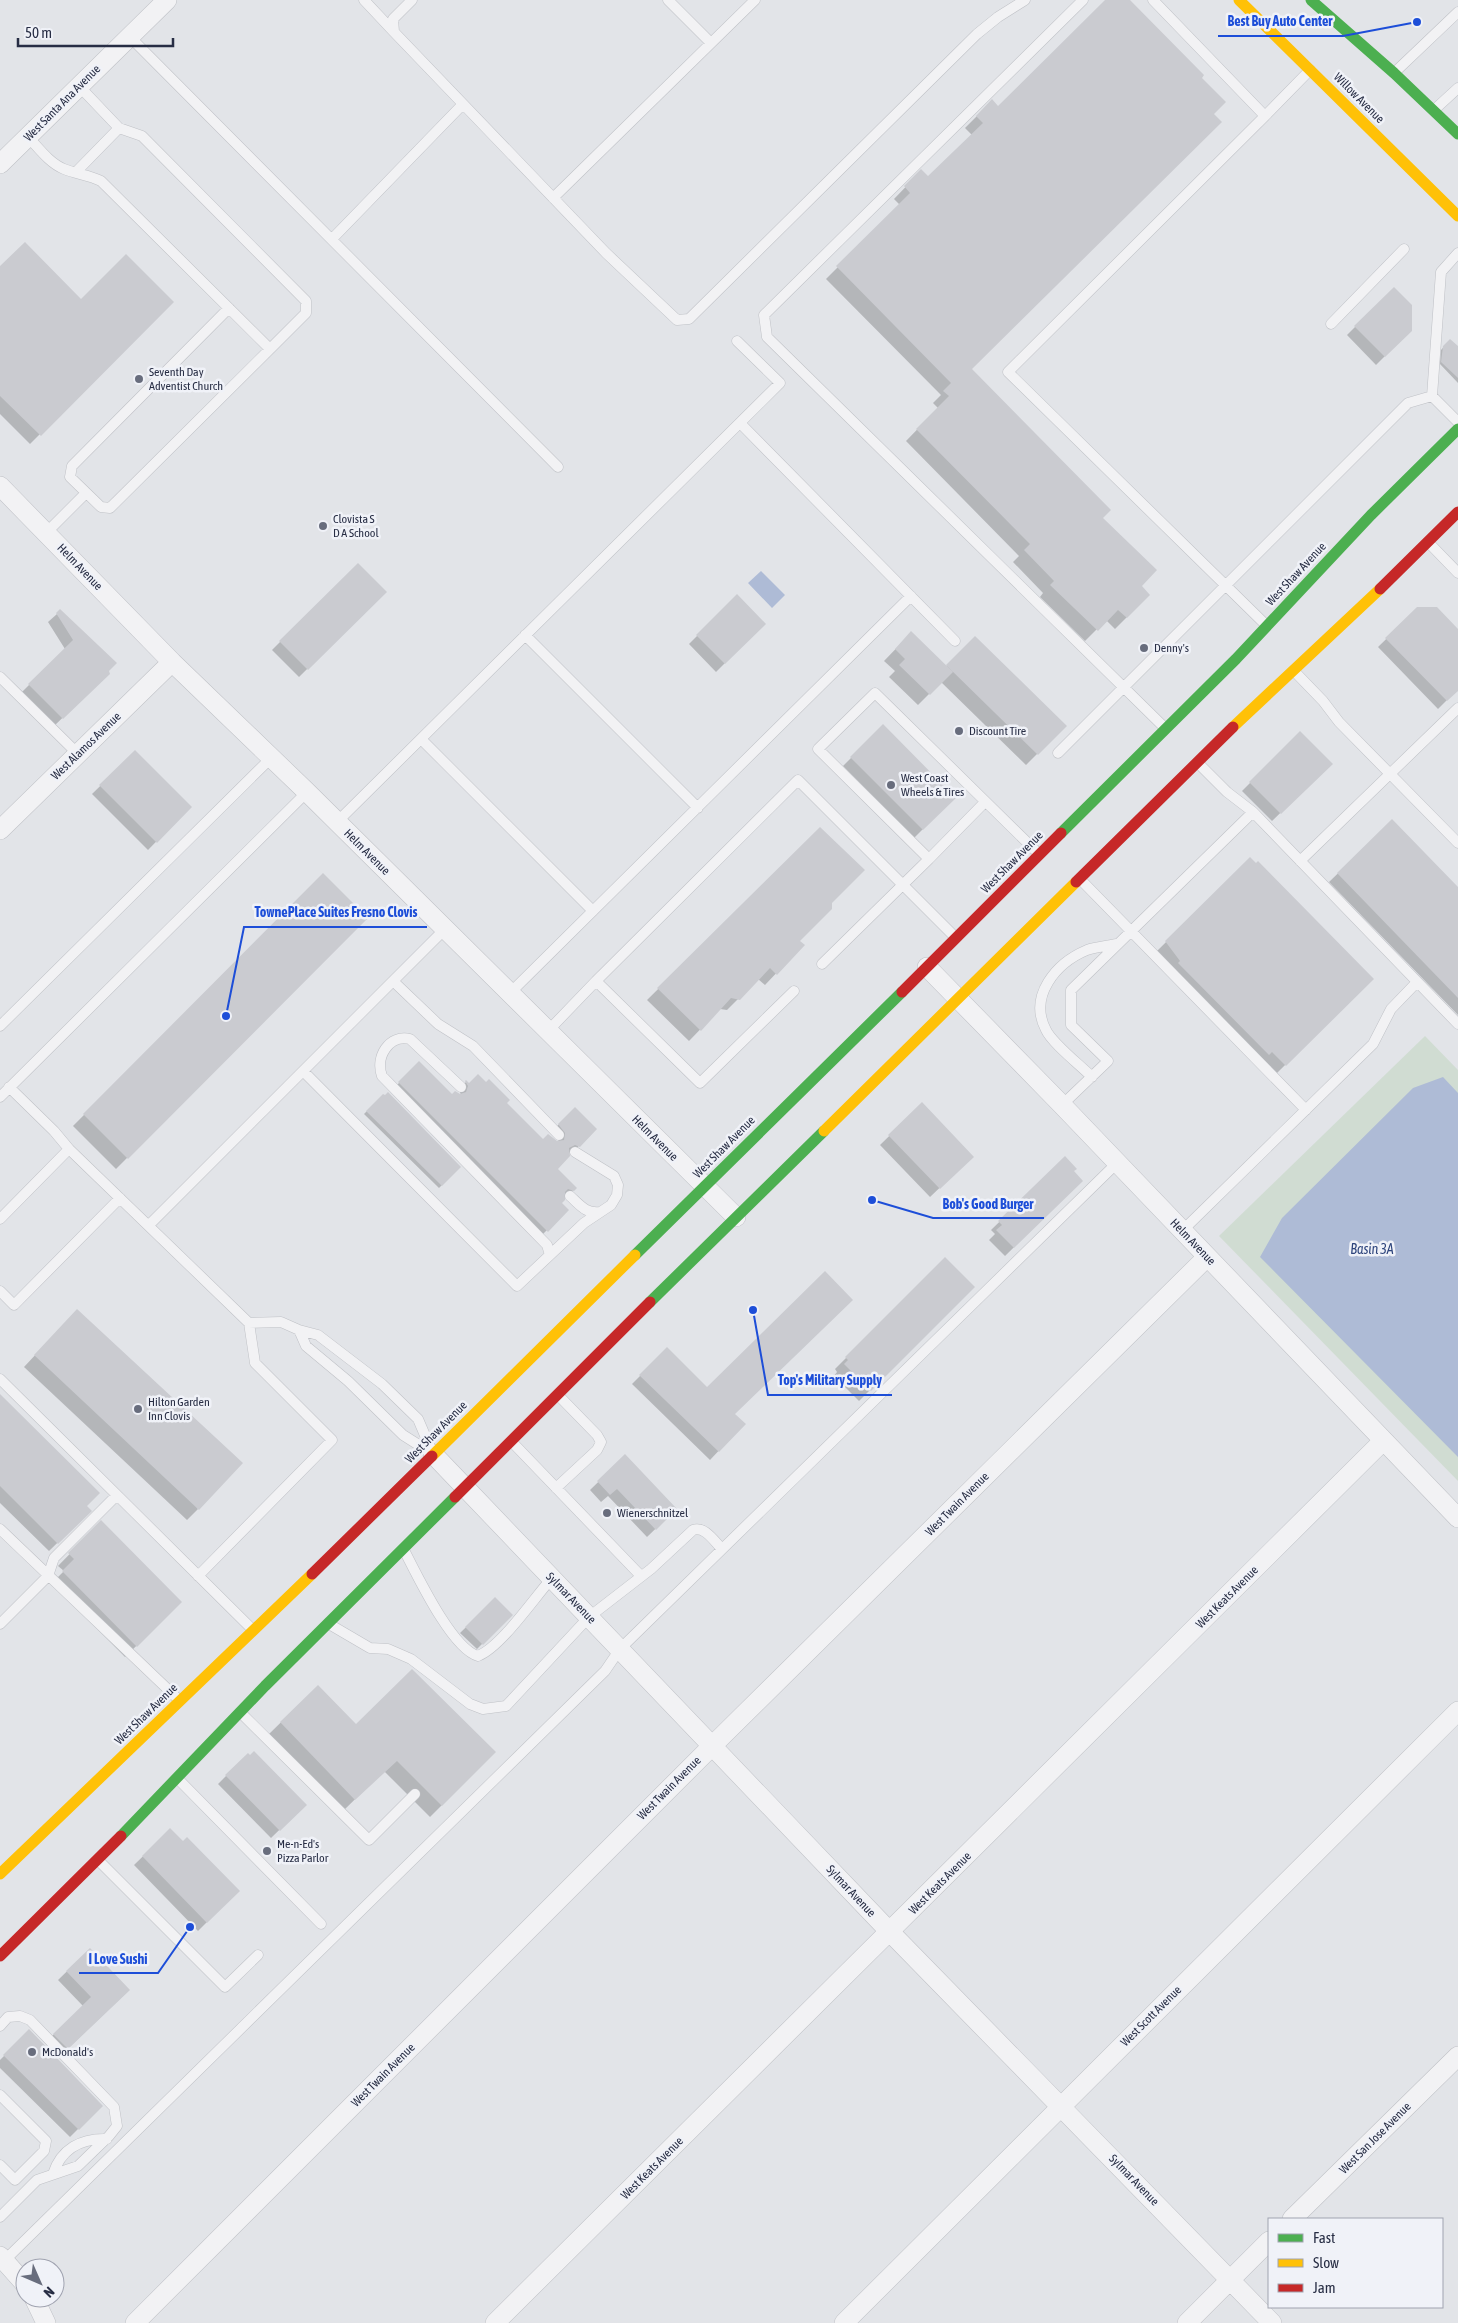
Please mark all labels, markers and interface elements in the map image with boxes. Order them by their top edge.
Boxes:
callout: Best Buy Auto Center [1218,7,1343,36]
text: Best Buy Auto Center [1228,13,1333,29]
scale bar [18,15,172,47]
text: 50 m [25,24,52,41]
street label: West Santa Ana Avenue [21,62,103,144]
street label: Willow Avenue [1331,70,1387,126]
place label: Seventh Day Adventist Church [149,365,223,393]
marker: Seventh Day Adventist Church [133,373,145,385]
place label: Clovista S D A School [333,512,379,540]
marker: Clovista S D A School [317,520,329,532]
street label: West Shaw Avenue [1263,539,1329,609]
street label: Helm Avenue [54,541,106,593]
place label: Denny's [1154,641,1189,655]
marker: Denny's [1138,642,1150,654]
street label: West Alamos Avenue [48,709,124,783]
place label: Discount Tire [969,724,1026,738]
marker: Discount Tire [953,725,965,737]
place label: West Coast Wheels & Tires [901,771,964,799]
marker: West Coast Wheels & Tires [885,779,897,791]
street label: Helm Avenue [341,826,393,878]
street label: West Shaw Avenue [978,828,1046,896]
callout: TownePlace Suites Fresno Clovis [244,898,427,927]
text: TownePlace Suites Fresno Clovis [254,904,418,920]
street label: Helm Avenue [629,1112,681,1164]
street label: West Shaw Avenue [690,1113,758,1181]
callout: Bob's Good Burger [933,1189,1044,1218]
text: Bob's Good Burger [943,1196,1034,1212]
street label: Helm Avenue [1167,1216,1219,1268]
water label: Basin 3A [1350,1241,1394,1257]
callout: Top's Military Supply [768,1366,892,1395]
text: Top's Military Supply [778,1372,882,1388]
place label: Hilton Garden Inn Clovis [148,1395,210,1423]
street label: West Shaw Avenue [402,1398,470,1466]
marker: Hilton Garden Inn Clovis [132,1403,144,1415]
street label: West Twain Avenue [922,1469,992,1539]
place label: Wienerschnitzel [617,1506,689,1520]
marker: Wienerschnitzel [601,1507,613,1519]
street label: West Keats Avenue [1193,1563,1261,1631]
street label: Sylmar Avenue [543,1570,599,1626]
street label: West Shaw Avenue [112,1681,180,1747]
street label: West Twain Avenue [634,1753,704,1823]
place label: Me-n-Ed's Pizza Parlor [277,1837,329,1865]
marker: Me-n-Ed's Pizza Parlor [261,1845,273,1857]
street label: West Keats Avenue [906,1849,974,1917]
street label: Sylmar Avenue [823,1862,879,1920]
callout: I Love Sushi [79,1944,158,1973]
text: I Love Sushi [89,1951,147,1967]
street label: West Scott Avenue [1118,1983,1184,2049]
street label: West Twain Avenue [348,2040,418,2110]
place label: McDonald's [42,2045,93,2059]
marker: McDonald's [26,2046,38,2058]
street label: West San Jose Avenue [1336,2099,1414,2177]
street label: West Keats Avenue [618,2134,686,2202]
street label: Sylmar Avenue [1106,2152,1162,2208]
legend [1268,2218,1443,2308]
text: Fast [1313,2229,1335,2246]
text: Slow [1313,2254,1339,2271]
north arrow [15,2258,65,2308]
text: Jam [1313,2279,1336,2296]
text: N [41,2284,58,2301]

